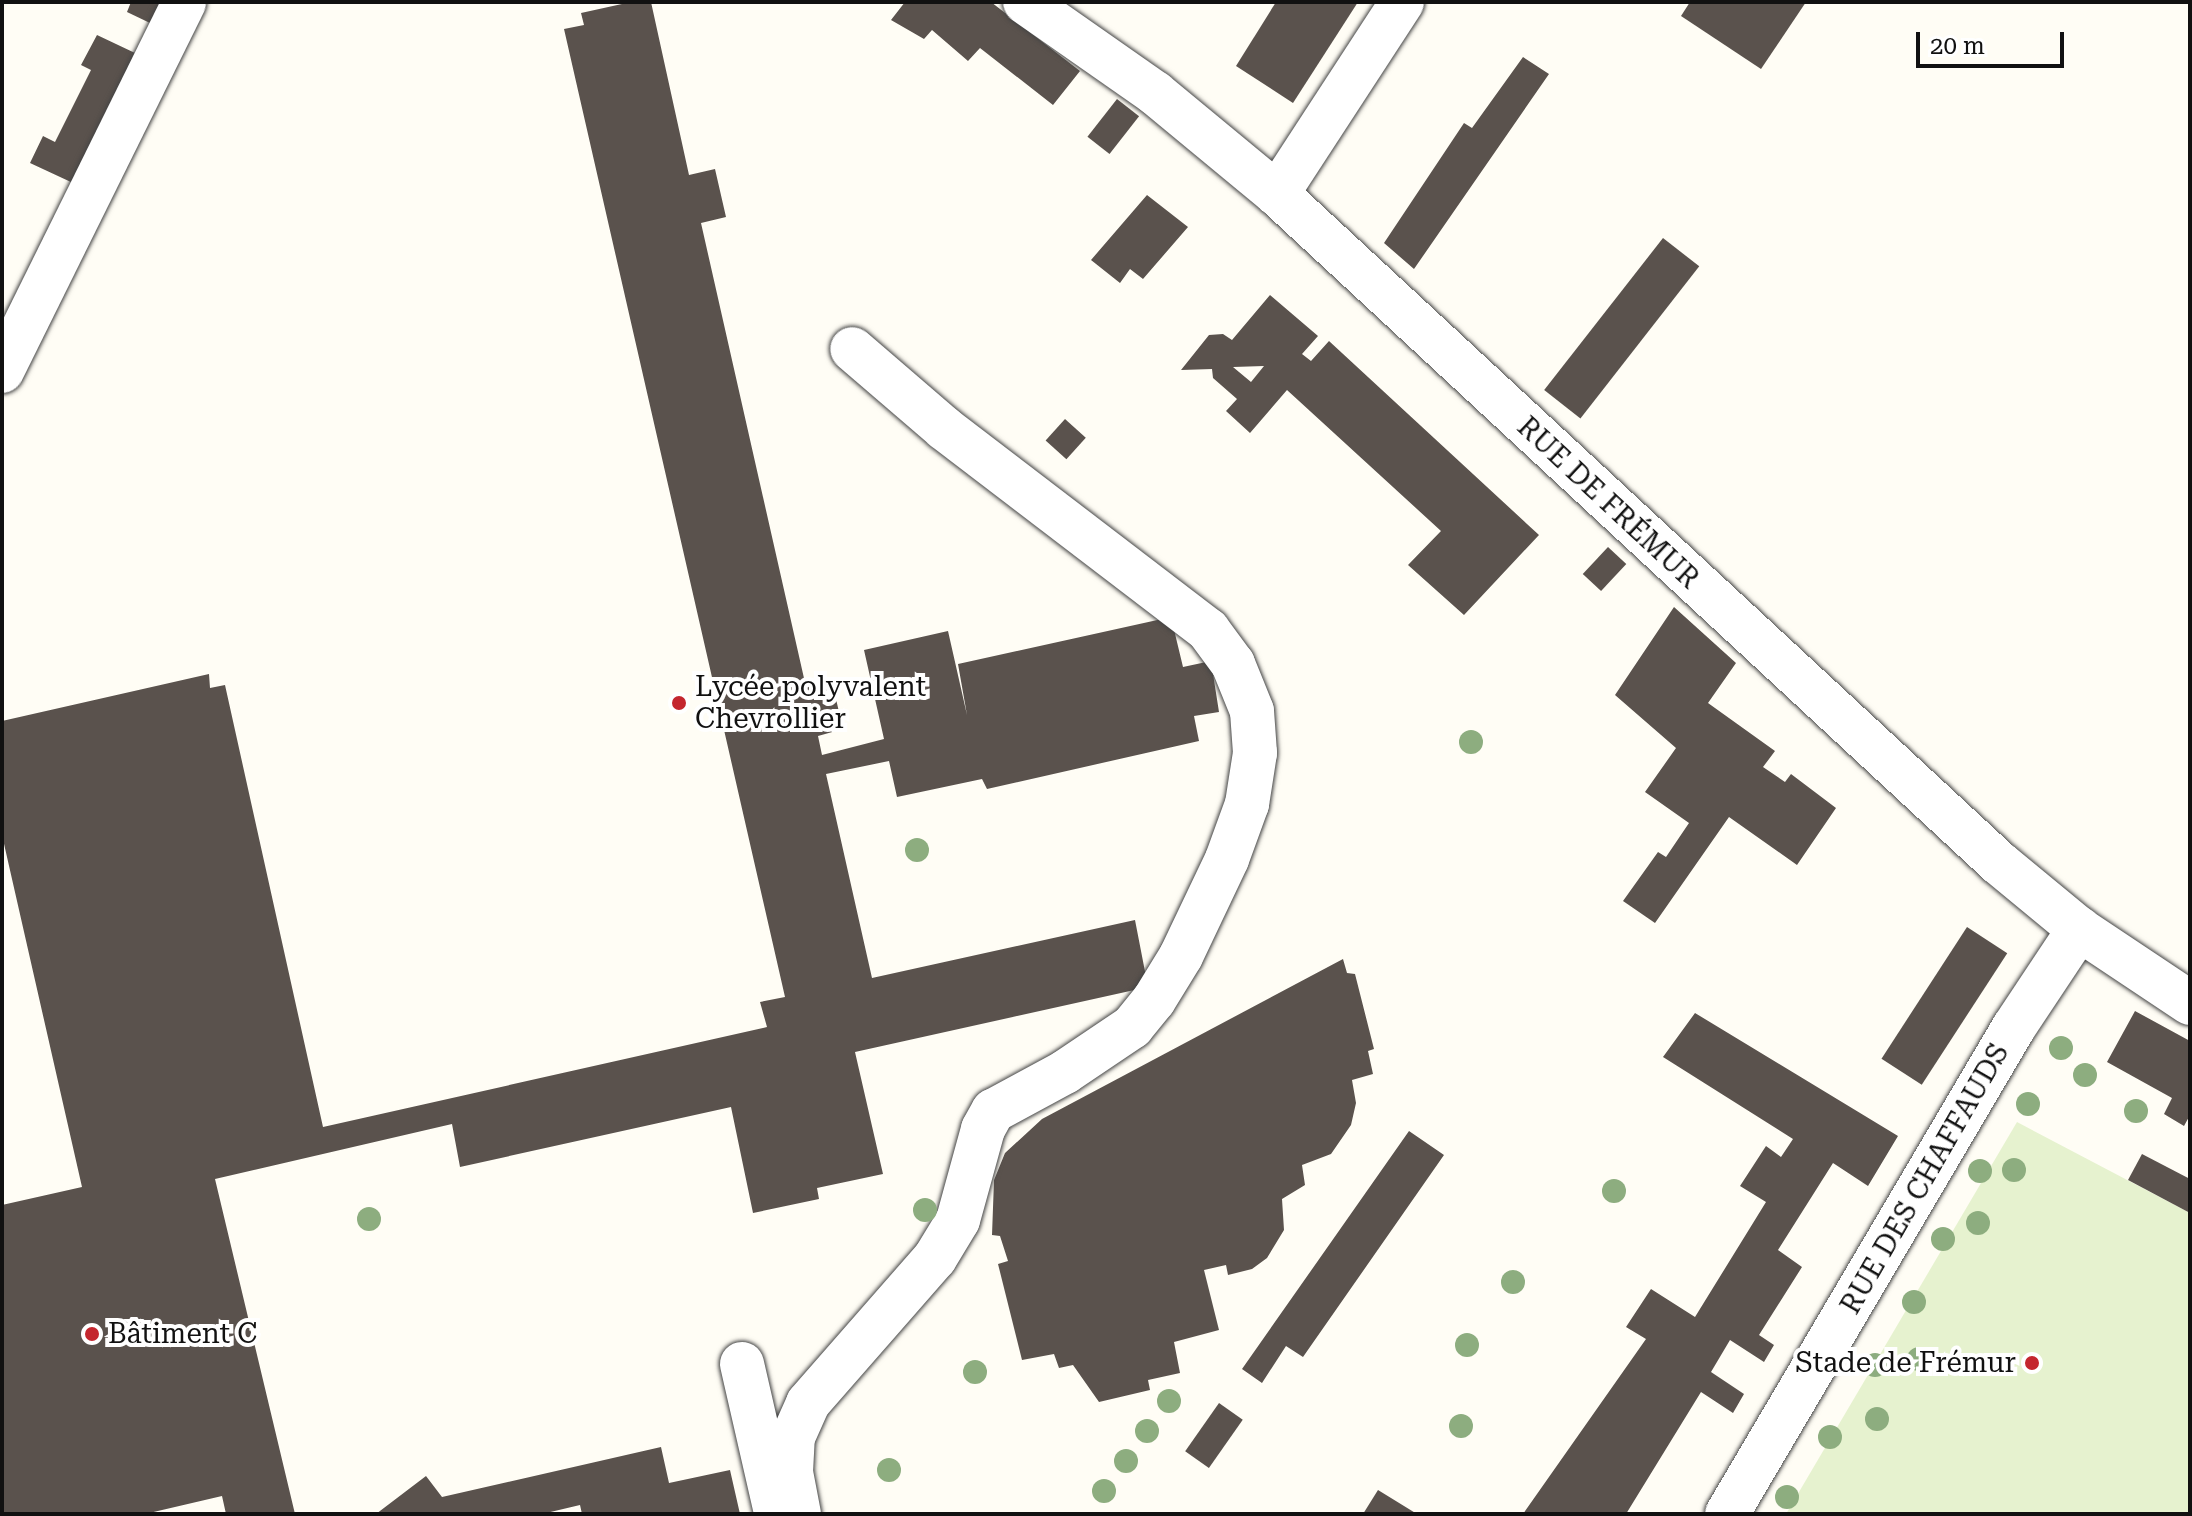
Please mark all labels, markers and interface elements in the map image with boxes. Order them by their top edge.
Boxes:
scale bar [1920,16,2068,66]
text: 20 m [1930,32,1985,60]
street label: RUE DE FRÉMUR [1510,410,1706,596]
place label: Lycée polyvalent Chevrollier [695,670,926,736]
marker: Lycée polyvalent Chevrollier [670,694,688,712]
street label: RUE DES CHAFFAUDS [1834,1038,2016,1320]
place label: Bâtiment C [108,1317,257,1351]
marker: Bâtiment C [83,1325,101,1343]
place label: Stade de Frémur [1795,1346,2016,1380]
marker: Stade de Frémur [2023,1354,2041,1372]

